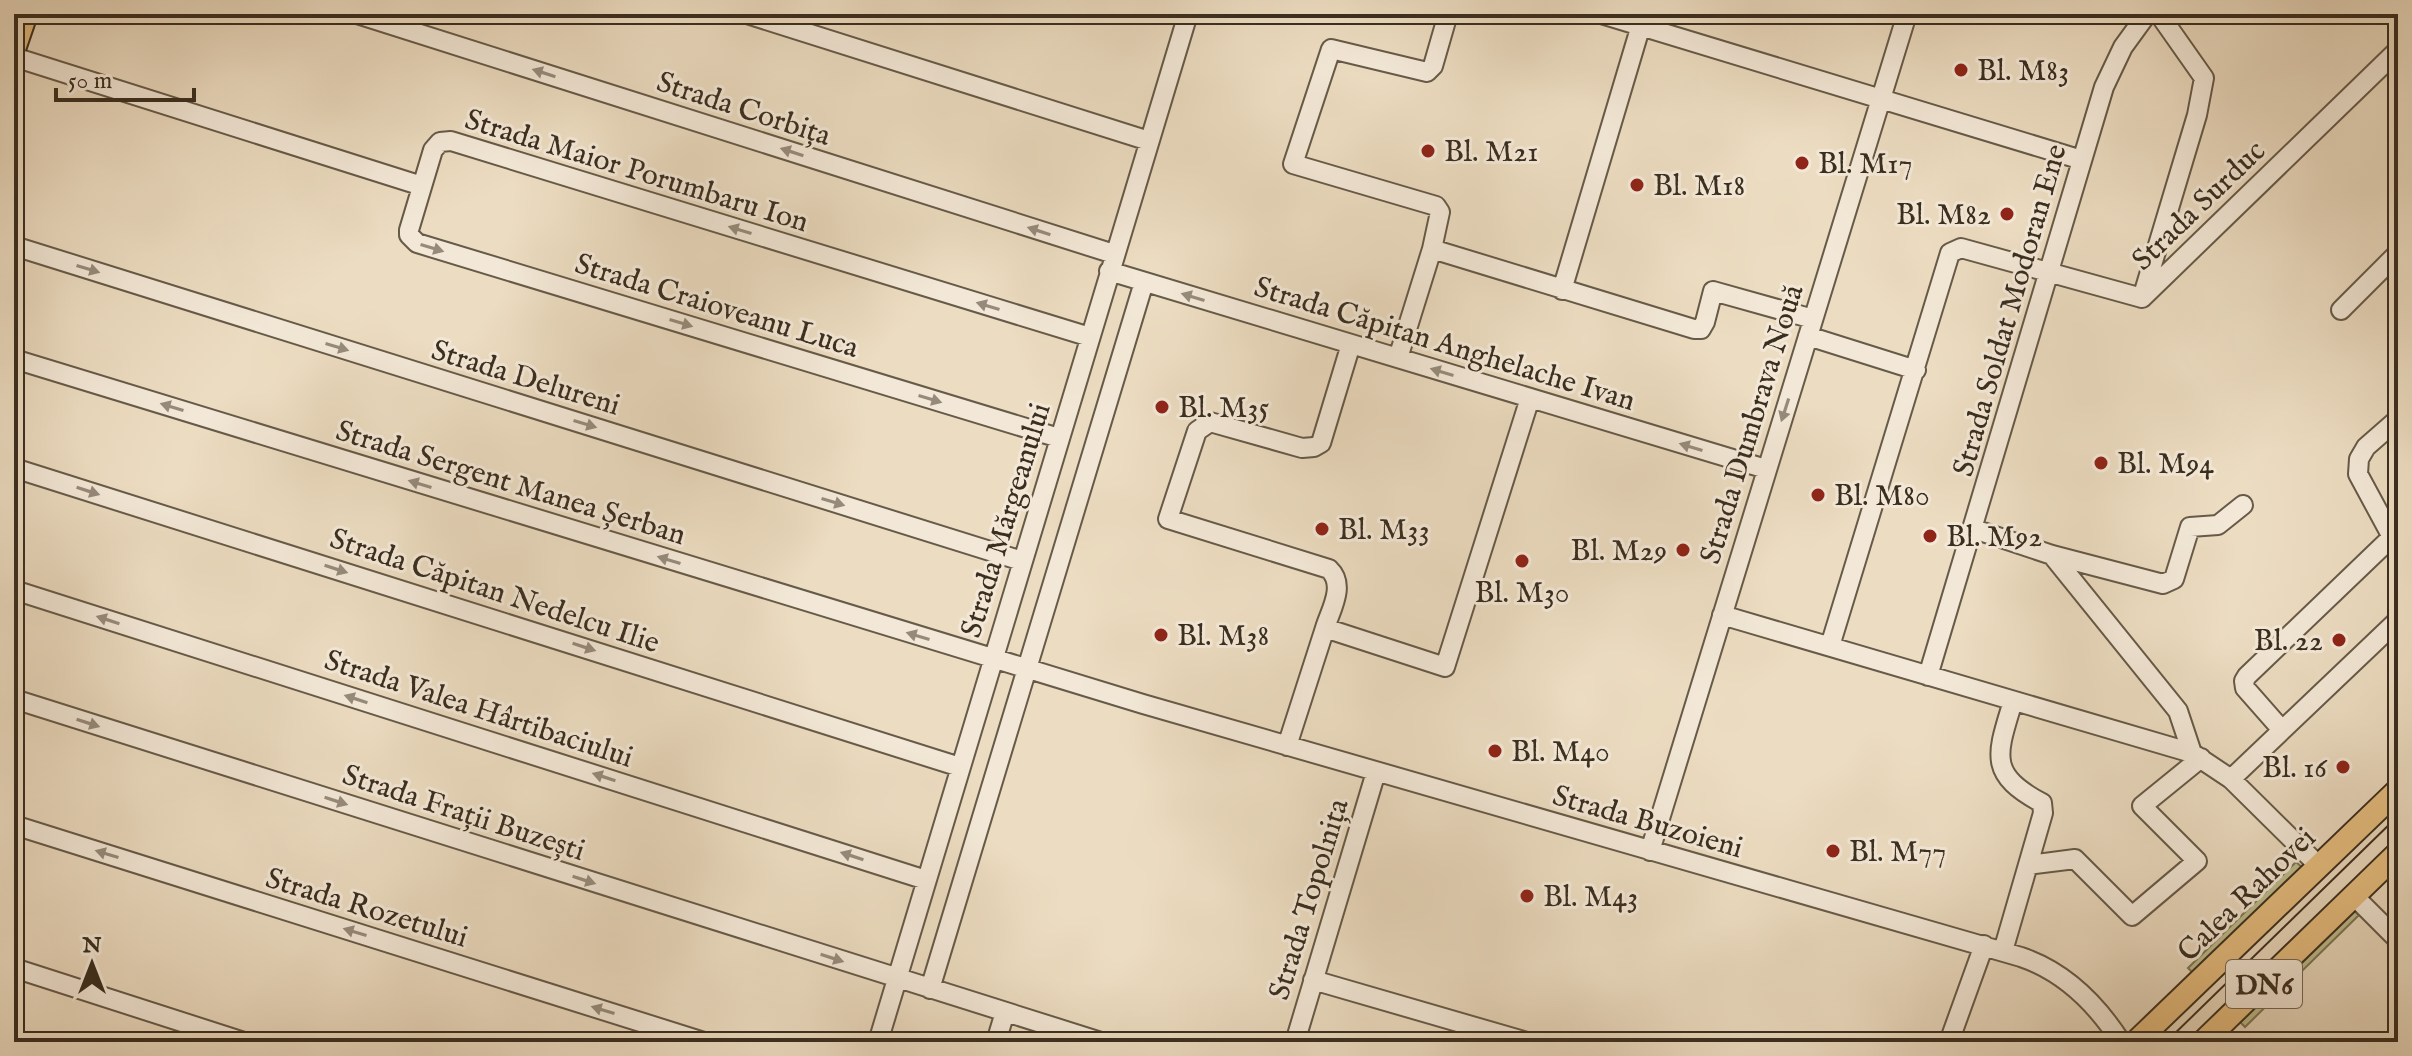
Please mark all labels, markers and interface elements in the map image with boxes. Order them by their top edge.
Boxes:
scale bar [56,52,194,102]
place label: Bl. M83 [1977,53,2069,91]
marker: Bl. M83 [1952,61,1970,79]
street label: Strada Corbița [651,64,835,156]
text: 50 m [68,66,112,97]
one-way arrow [532,67,556,79]
street label: Strada Maior Porumbaru Ion [460,102,813,242]
street label: Strada Surduc [2124,133,2274,280]
place label: Bl. M21 [1444,134,1539,172]
street label: Strada Soldat Modoran Ene [1945,140,2077,481]
marker: Bl. M21 [1419,142,1437,160]
one-way arrow [779,145,803,158]
place label: Bl. M17 [1818,146,1912,184]
marker: Bl. M17 [1793,154,1811,172]
place label: Bl. M18 [1653,168,1745,206]
marker: Bl. M18 [1628,176,1646,194]
place label: Bl. M82 [1896,197,1991,235]
marker: Bl. M82 [1998,205,2016,223]
one-way arrow [727,223,751,236]
one-way arrow [1027,224,1051,237]
one-way arrow [421,242,445,255]
street label: Strada Craioveanu Luca [570,246,863,368]
one-way arrow [77,263,101,276]
street label: Strada Căpitan Anghelache Ivan [1249,269,1639,421]
street label: Strada Dumbrava Nouă [1692,280,1813,569]
one-way arrow [1181,290,1205,303]
one-way arrow [976,299,1000,312]
one-way arrow [670,317,694,330]
street label: Strada Delureni [426,332,624,426]
one-way arrow [325,341,349,354]
one-way arrow [1430,365,1454,378]
place label: Bl. M35 [1178,390,1269,428]
one-way arrow [918,393,942,406]
marker: Bl. M35 [1153,398,1171,416]
one-way arrow [1778,398,1790,422]
street label: Strada Mărgeanului [953,399,1061,642]
one-way arrow [160,400,184,413]
street label: Strada Sergent Manea Șerban [331,413,690,555]
one-way arrow [573,419,597,431]
one-way arrow [1679,440,1703,453]
place label: Bl. M94 [2117,446,2214,484]
marker: Bl. M94 [2092,454,2110,472]
one-way arrow [408,477,432,490]
place label: Bl. M80 [1834,478,1930,516]
one-way arrow [77,485,101,498]
marker: Bl. M80 [1809,486,1827,504]
one-way arrow [821,496,845,509]
place label: Bl. M33 [1338,512,1430,550]
place label: Bl. M92 [1946,519,2042,557]
marker: Bl. M33 [1313,520,1331,538]
street label: Strada Căpitan Nedelcu Ilie [325,521,664,663]
marker: Bl. M92 [1921,527,1939,545]
place label: Bl. M29 [1571,533,1667,571]
marker: Bl. M29 [1674,541,1692,559]
marker: Bl. M30 [1513,552,1531,570]
one-way arrow [657,553,681,566]
one-way arrow [325,563,349,576]
place label: Bl. M30 [1474,575,1570,613]
one-way arrow [96,613,120,626]
place label: Bl. M38 [1177,618,1269,656]
place label: Bl. 22 [2254,623,2323,661]
marker: Bl. M38 [1152,626,1170,644]
one-way arrow [905,629,929,642]
marker: Bl. 22 [2330,631,2348,649]
street label: Strada Valea Hârtibaciului [319,642,637,778]
one-way arrow [573,642,597,654]
one-way arrow [344,692,368,704]
one-way arrow [77,717,101,730]
place label: Bl. M40 [1511,734,1610,772]
marker: Bl. M40 [1486,742,1504,760]
place label: Bl. 16 [2262,750,2328,788]
street label: Strada Frații Buzești [337,757,589,871]
marker: Bl. 16 [2334,758,2352,776]
one-way arrow [592,771,616,783]
street label: Strada Buzoieni [1548,778,1747,868]
street label: Strada Topolnița [1261,794,1359,1005]
one-way arrow [325,796,349,808]
street label: Calea Rahovei [2170,820,2325,971]
place label: Bl. M77 [1849,834,1946,872]
marker: Bl. M77 [1824,842,1842,860]
one-way arrow [94,847,118,860]
one-way arrow [839,849,863,862]
street label: Strada Rozetului [261,860,472,958]
one-way arrow [572,874,596,887]
place label: Bl. M43 [1543,879,1638,917]
marker: Bl. M43 [1518,887,1536,905]
north arrow [52,924,132,1004]
one-way arrow [342,925,366,938]
text: N [81,932,102,960]
one-way arrow [820,953,844,965]
road number: DN6 [2226,960,2302,1008]
one-way arrow [590,1003,614,1016]

